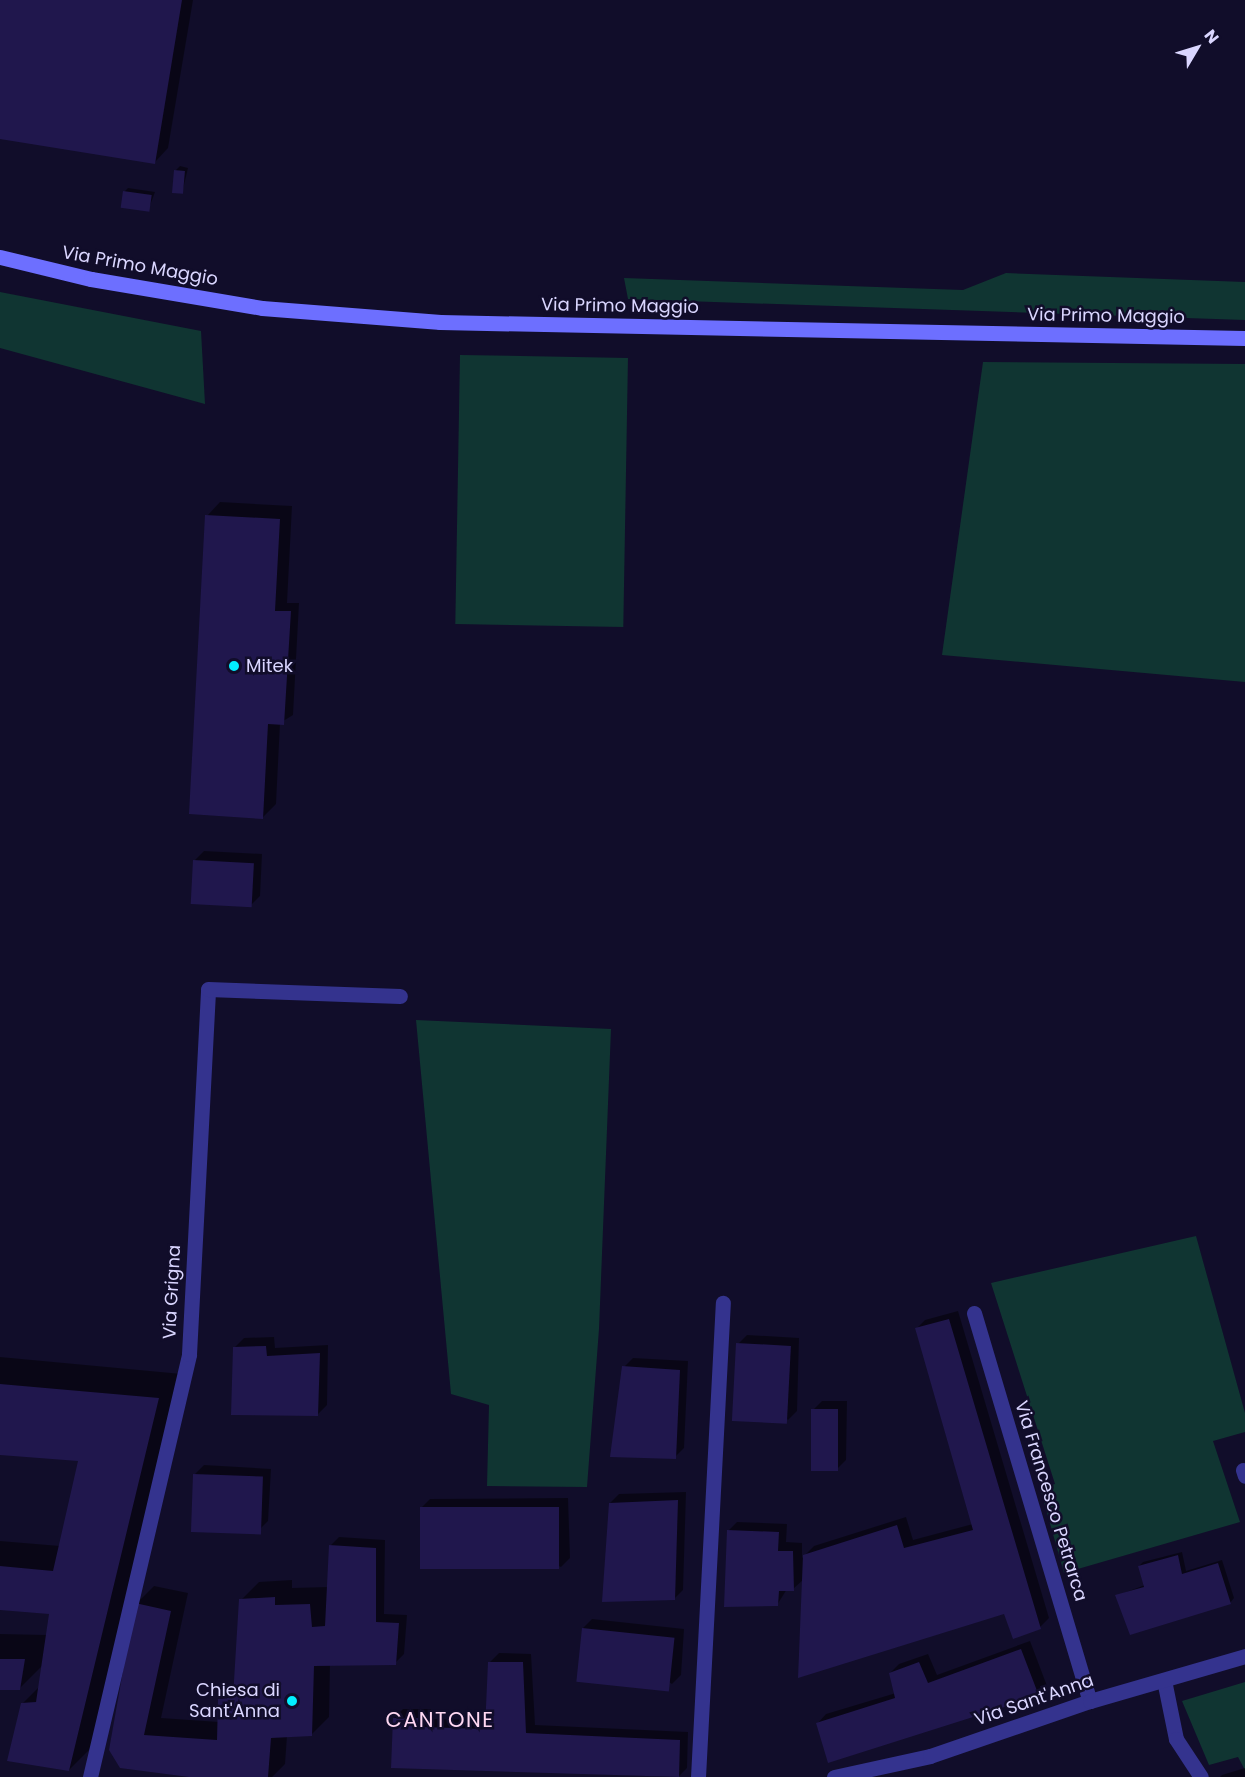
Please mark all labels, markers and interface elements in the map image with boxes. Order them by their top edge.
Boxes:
north arrow [1167,18,1227,78]
text: N [1199,25,1224,48]
street label: Via Primo Maggio [60,242,220,290]
street label: Via Primo Maggio [541,294,699,318]
street label: Via Primo Maggio [1027,304,1185,328]
place label: Mitek [246,655,293,677]
marker: Mitek [227,659,241,673]
street label: Via Grigna [159,1244,185,1340]
street label: Via Francesco Petrarca [1010,1398,1092,1604]
street label: Via Sant'Anna [972,1670,1096,1730]
place label: Chiesa di Sant'Anna [189,1680,280,1722]
marker: Chiesa di Sant'Anna [285,1694,299,1708]
district label: CANTONE [385,1707,495,1733]

